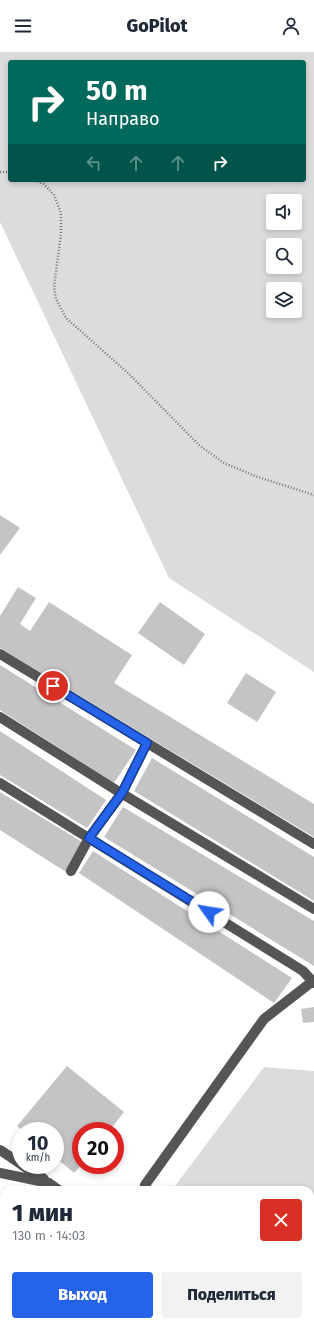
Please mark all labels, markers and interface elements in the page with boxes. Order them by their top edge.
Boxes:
icon: menu [12,15,34,37]
text: GoPilot [126,15,188,37]
icon: person [280,15,302,37]
text: 50 m [86,74,148,107]
icon: right [20,76,72,128]
text: Направо [86,108,160,130]
icon: left [83,152,105,174]
icon: ahead [125,152,147,174]
icon: ahead [167,152,189,174]
icon: right [209,152,231,174]
map controls [266,194,302,318]
button: sound [266,194,302,230]
button: search [266,238,302,274]
button: layers [266,282,302,318]
pin [36,669,70,703]
icon: arrive [42,675,64,697]
position arrow [188,891,230,933]
speed limit sign: 20 [72,1122,124,1174]
text: 10 [28,1131,48,1155]
text: km/h [26,1152,50,1164]
text: 1 мин [12,1199,73,1227]
button: close [260,1199,302,1241]
text: 130 m · 14:03 [12,1228,85,1243]
button: Выход [12,1272,153,1318]
button: Поделиться [161,1272,302,1318]

